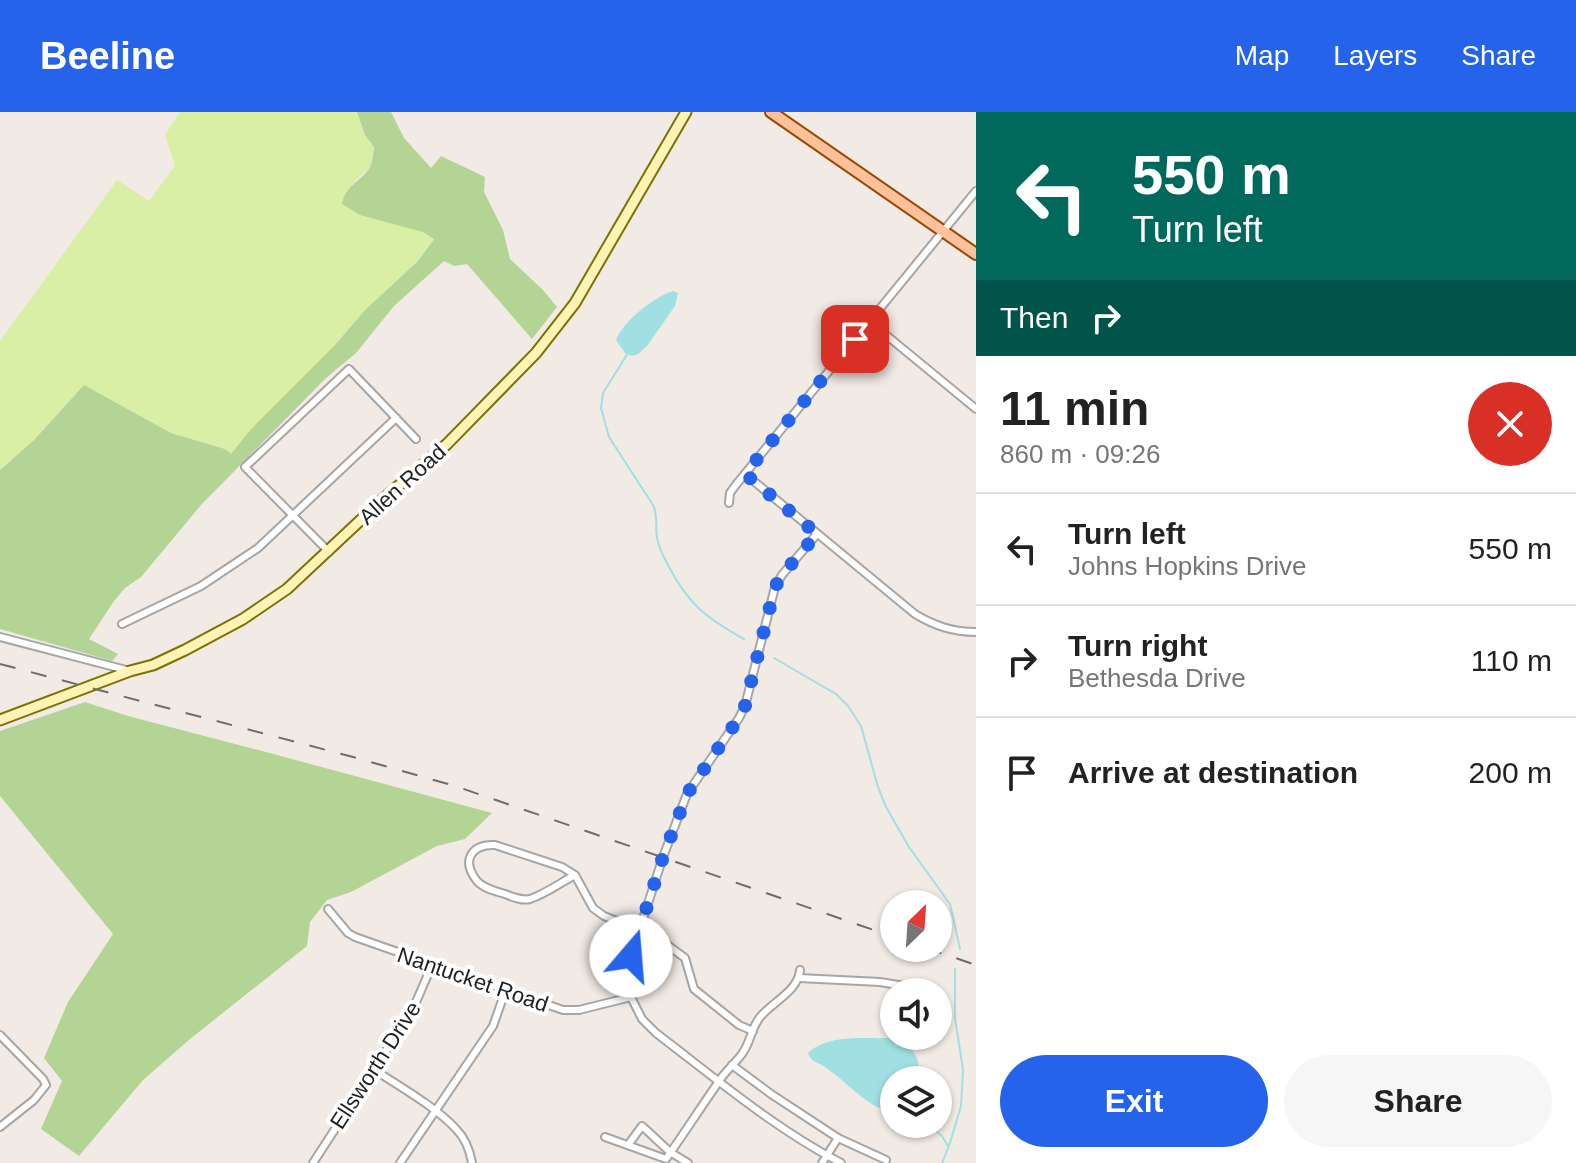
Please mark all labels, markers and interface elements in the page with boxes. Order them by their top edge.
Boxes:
text: Beeline [40,35,175,77]
text: Map [1235,40,1289,71]
text: Layers [1333,40,1417,71]
text: Share [1461,40,1536,71]
text: 550 m [1132,143,1291,206]
icon: left [1000,144,1104,248]
text: Turn left [1132,209,1263,250]
icon: right [1084,296,1128,340]
text: Then [1000,301,1068,334]
pin [821,305,889,373]
icon: arrive [833,317,877,361]
text: 11 min [1000,382,1149,435]
button: close [1468,382,1552,466]
street label: Allen Road [354,439,451,530]
text: 860 m · 09:26 [1000,439,1160,469]
text: Turn left [1068,517,1186,550]
icon: left [1000,527,1044,571]
text: 550 m [1469,532,1552,565]
text: Johns Hopkins Drive [1068,551,1306,581]
text: Turn right [1068,629,1207,662]
icon: right [1000,639,1044,683]
text: 110 m [1471,644,1552,677]
text: Bethesda Drive [1068,663,1246,693]
icon: arrive [1000,751,1044,795]
text: Arrive at destination [1068,756,1358,789]
text: 200 m [1469,756,1552,789]
north arrow [880,890,952,962]
map controls [880,890,952,1138]
position arrow [589,914,673,998]
street label: Nantucket Road [394,942,551,1017]
button: sound [880,978,952,1050]
street label: Ellsworth Drive [325,997,426,1134]
button: Exit [1000,1055,1268,1147]
button: Share [1284,1055,1552,1147]
button: layers [880,1066,952,1138]

